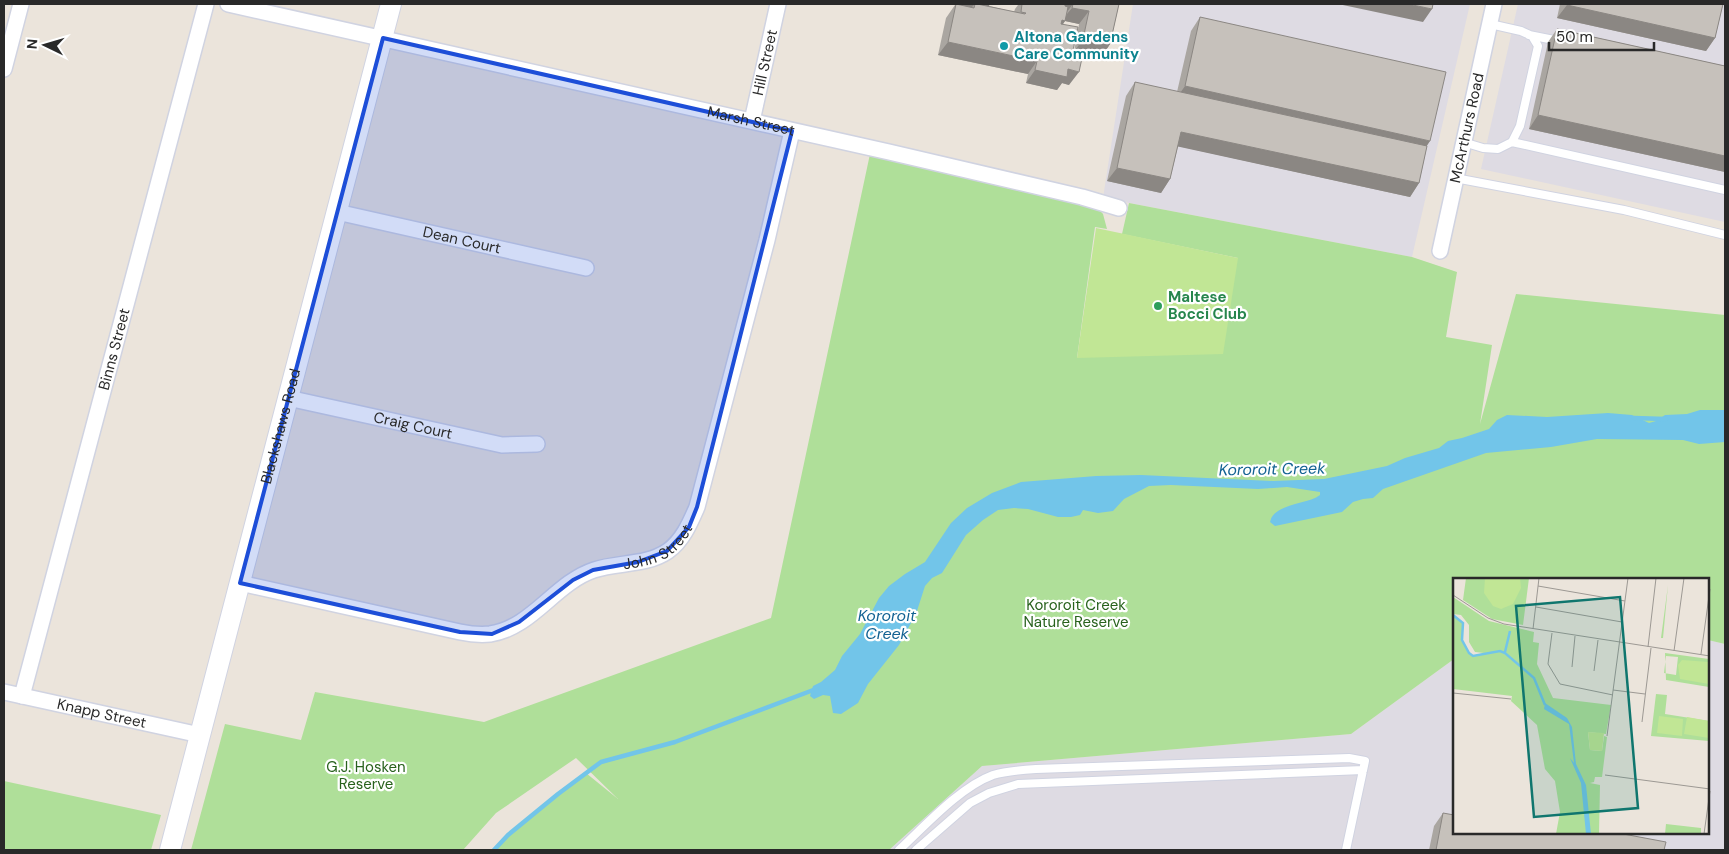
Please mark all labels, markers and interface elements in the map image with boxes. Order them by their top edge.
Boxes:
north arrow [20,20,70,70]
scale bar [1549,20,1654,52]
street label: Hill Street [748,27,782,97]
place label: Altona Gardens Care Community [1014,27,1139,64]
text: 50 m [1556,27,1593,47]
text: N [23,38,41,50]
marker: Altona Gardens Care Community [998,40,1010,52]
street label: McArthurs Road [1445,71,1489,185]
street label: Marsh Street [705,102,797,141]
street label: Dean Court [421,222,503,259]
place label: Maltese Bocci Club [1168,287,1247,324]
marker: Maltese Bocci Club [1152,300,1164,312]
street label: Binns Street [94,306,135,392]
street label: Blackshaws Road [256,366,305,486]
street label: Craig Court [372,407,454,444]
water label: Kororoit Creek [1219,458,1326,480]
street label: John Street [622,520,697,574]
inset map [1453,578,1709,834]
park label: Kororoit Creek Nature Reserve [1023,595,1129,632]
water label: Kororoit Creek [858,605,917,644]
street label: Knapp Street [55,694,148,733]
park label: G.J. Hosken Reserve [326,757,406,794]

